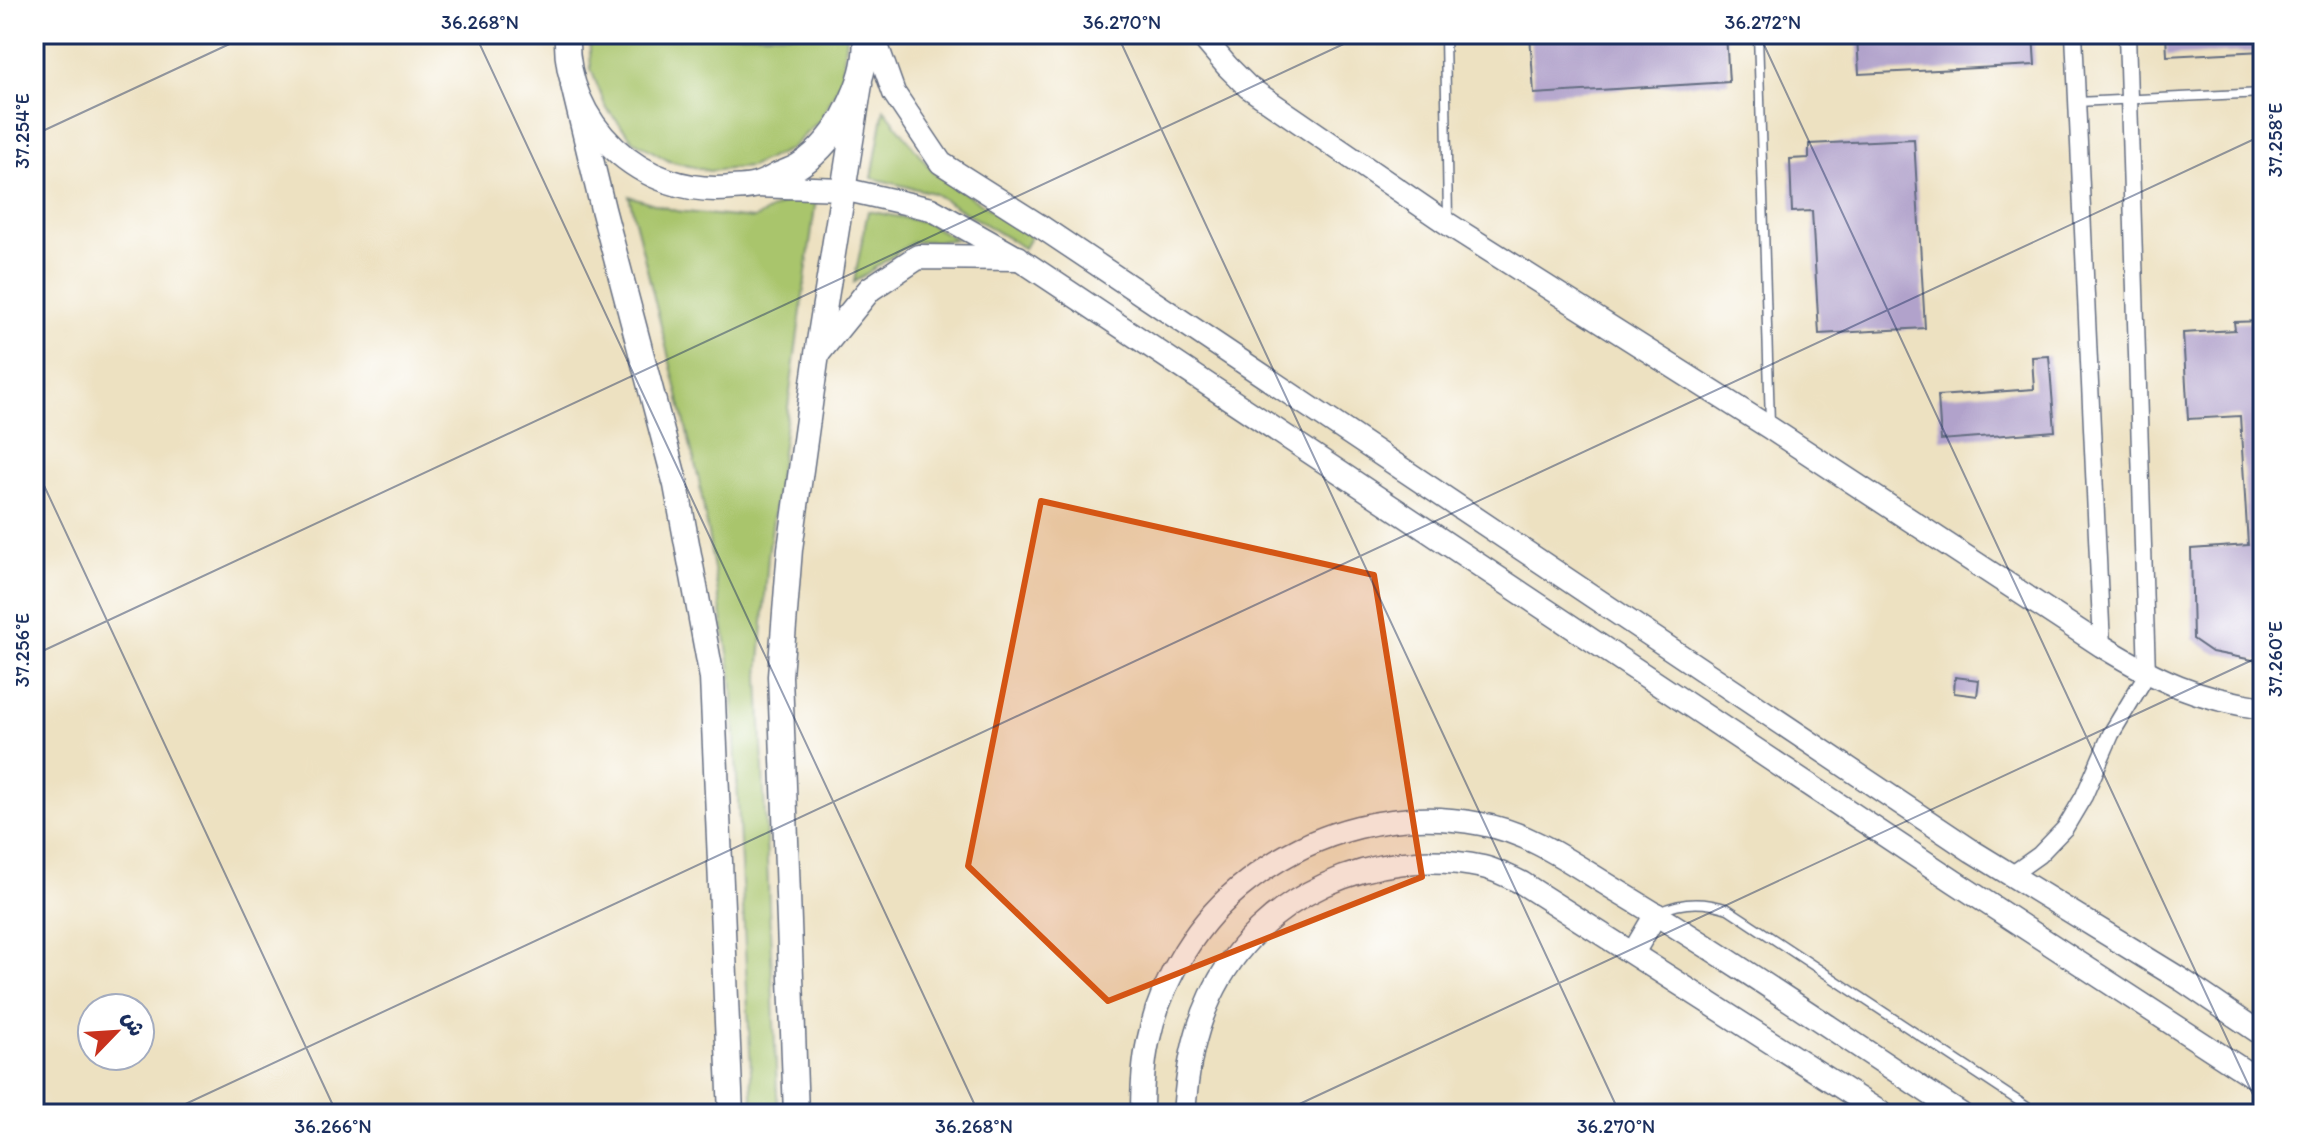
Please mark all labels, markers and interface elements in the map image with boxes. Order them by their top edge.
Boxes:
text: 36.268°N [441,10,519,34]
text: 36.270°N [1083,10,1161,34]
text: 36.272°N [1725,10,1801,34]
text: 37.254°E [10,93,34,169]
text: 37.258°E [2263,103,2287,177]
text: 37.256°E [10,613,34,687]
text: 37.260°E [2263,621,2287,697]
north arrow [76,992,156,1072]
text: ش [116,1007,151,1040]
text: 36.266°N [294,1114,372,1138]
text: 36.268°N [935,1114,1013,1138]
text: 36.270°N [1577,1114,1655,1138]

